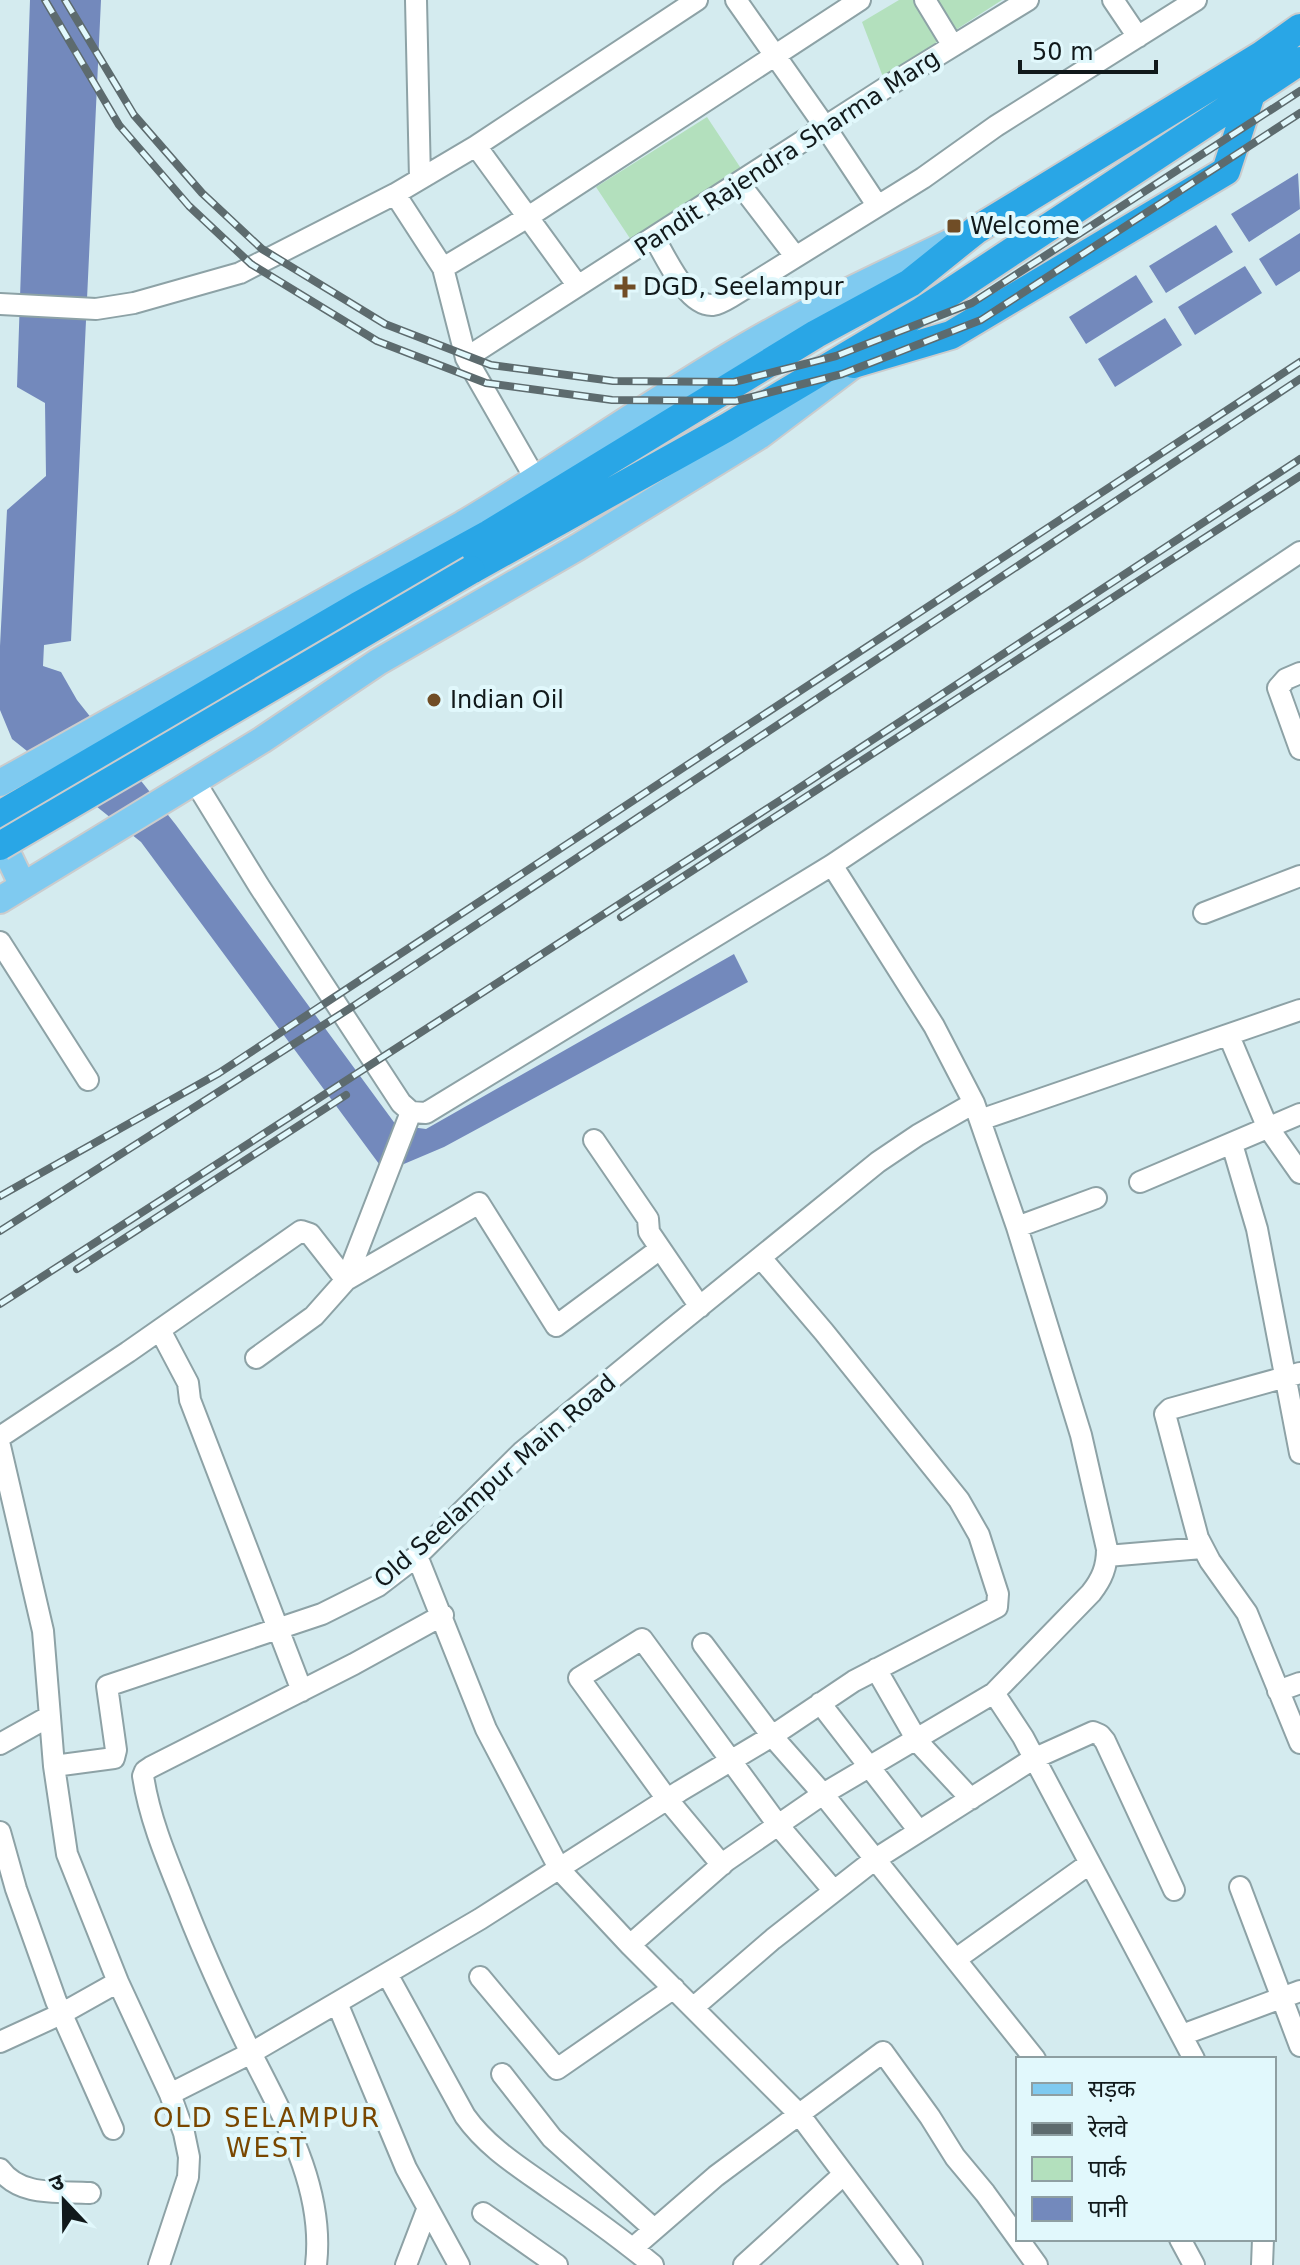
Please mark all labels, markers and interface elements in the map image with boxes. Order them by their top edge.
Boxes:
scale bar [1020,24,1156,74]
text: 50 m [1032,38,1094,66]
street label: Pandit Rajendra Sharma Marg [629,44,945,262]
place label: Welcome [970,212,1080,240]
marker: Welcome [945,217,963,235]
place label: DGD, Seelampur [643,273,844,301]
marker: DGD, Seelampur [614,276,636,298]
place label: Indian Oil [450,686,564,714]
marker: Indian Oil [425,691,443,709]
street label: Old Seelampur Main Road [368,1368,622,1594]
legend [1016,2057,1276,2241]
text: सड़क [1088,2075,1136,2103]
district label: OLD SELAMPUR WEST [153,2103,381,2163]
text: रेलवे [1087,2115,1128,2143]
text: पार्क [1088,2155,1127,2183]
north arrow [24,2161,104,2241]
text: उ [46,2168,68,2197]
text: पानी [1088,2195,1128,2223]

